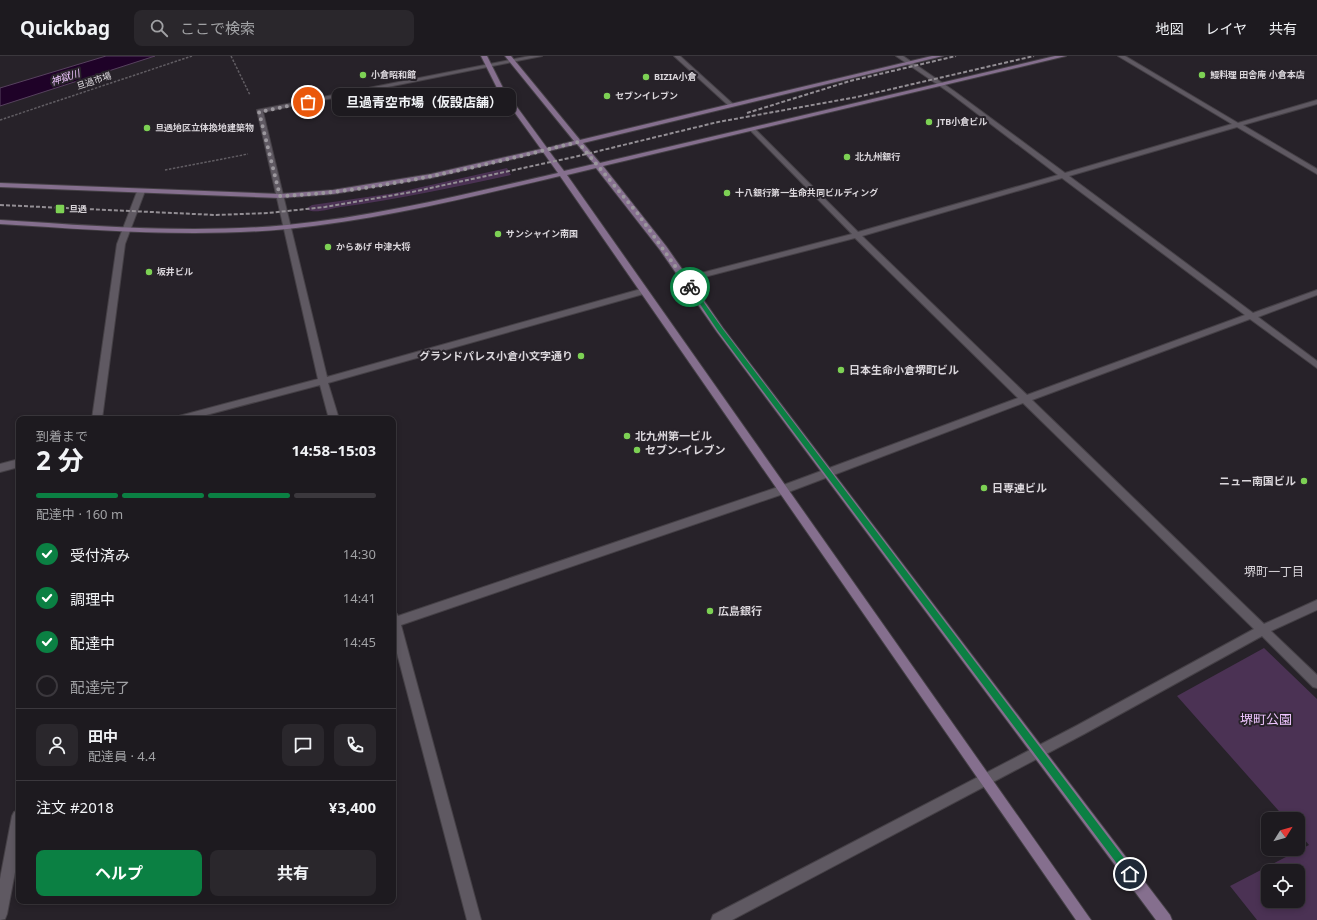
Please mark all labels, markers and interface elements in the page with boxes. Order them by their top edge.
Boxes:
search box [134,10,414,46]
text: Quickbag [20,15,110,41]
icon: search [148,17,170,39]
text: ここで検索 [180,18,255,38]
text: 地図 [1155,19,1183,38]
text: レイヤ [1205,19,1247,38]
text: 共有 [1269,19,1297,38]
water label: 神獄川 [49,65,82,88]
place label: 小倉昭和館 [371,68,416,81]
place label: 鰻料理 田舎庵 小倉本店 [1210,68,1305,81]
street label: 旦過市場 [75,69,113,92]
marker: 小倉昭和館 [358,70,368,80]
place label: BIZIA小倉 [654,70,696,83]
marker: 鰻料理 田舎庵 小倉本店 [1197,70,1207,80]
marker: BIZIA小倉 [641,72,651,82]
pin [291,85,325,119]
callout: 旦過青空市場（仮設店舗） [332,88,516,116]
place label: セブンイレブン [615,89,678,102]
icon: bag [297,91,319,113]
marker: セブンイレブン [602,91,612,101]
text: 旦過青空市場（仮設店舗） [346,93,502,111]
place label: JTB小倉ビル [936,115,987,128]
marker: JTB小倉ビル [924,117,934,127]
place label: 旦過地区立体換地建築物 [155,121,254,134]
marker: 旦過地区立体換地建築物 [142,123,152,133]
place label: 北九州銀行 [855,150,901,163]
marker: 北九州銀行 [842,152,852,162]
place label: 十八銀行第一生命共同ビルディング [735,186,878,199]
marker: 十八銀行第一生命共同ビルディング [722,188,732,198]
place label: 旦過 [69,202,87,215]
marker: 旦過 [54,203,66,215]
place label: サンシャイン南国 [506,227,578,240]
marker: サンシャイン南国 [493,229,503,239]
place label: からあげ 中津大将 [336,240,411,253]
marker: からあげ 中津大将 [323,242,333,252]
place label: 坂井ビル [156,265,193,278]
marker: 坂井ビル [144,267,154,277]
courier [670,267,710,307]
icon: bike [679,276,701,298]
place label: グランドパレス小倉小文字通り [419,348,573,363]
marker: グランドパレス小倉小文字通り [576,351,586,361]
place label: 日本生命小倉堺町ビル [849,362,959,377]
marker: 日本生命小倉堺町ビル [836,365,846,375]
text: 到着まで [36,427,88,445]
place label: 北九州第一ビル [635,428,712,443]
marker: 北九州第一ビル [622,431,632,441]
text: 14:58–15:03 [291,440,376,460]
text: 2 分 [36,442,84,478]
place label: セブン-イレブン [645,442,726,457]
marker: セブン-イレブン [632,445,642,455]
place label: ニュー南国ビル [1219,473,1296,488]
marker: ニュー南国ビル [1299,476,1309,486]
place label: 日専連ビル [992,480,1047,495]
marker: 日専連ビル [979,483,989,493]
text: 配達中 · 160 m [36,505,123,523]
icon: check [36,543,58,565]
text: 受付済み [70,545,130,565]
text: 14:30 [343,545,376,563]
district label: 堺町一丁目 [1244,563,1304,580]
icon: check [36,587,58,609]
text: 調理中 [70,589,115,609]
text: 14:41 [343,589,376,607]
place label: 広島銀行 [718,603,762,618]
marker: 広島銀行 [705,606,715,616]
icon: check [36,631,58,653]
text: 配達中 [70,633,115,653]
text: 14:45 [343,633,376,651]
text: 配達完了 [70,677,130,697]
park label: 堺町公園 [1240,710,1292,728]
button: person [36,724,78,766]
button: chat [282,724,324,766]
button: phone [334,724,376,766]
text: 田中 [88,726,118,746]
text: 配達員 · 4.4 [88,747,156,765]
text: 注文 #2018 [36,797,114,817]
text: ¥3,400 [329,797,376,817]
north arrow [1261,812,1305,856]
map controls [1261,812,1305,908]
button: ヘルプ [36,850,202,896]
button: 共有 [210,850,376,896]
pin [1113,857,1147,891]
icon: home [1119,863,1141,885]
button: locate [1261,864,1305,908]

